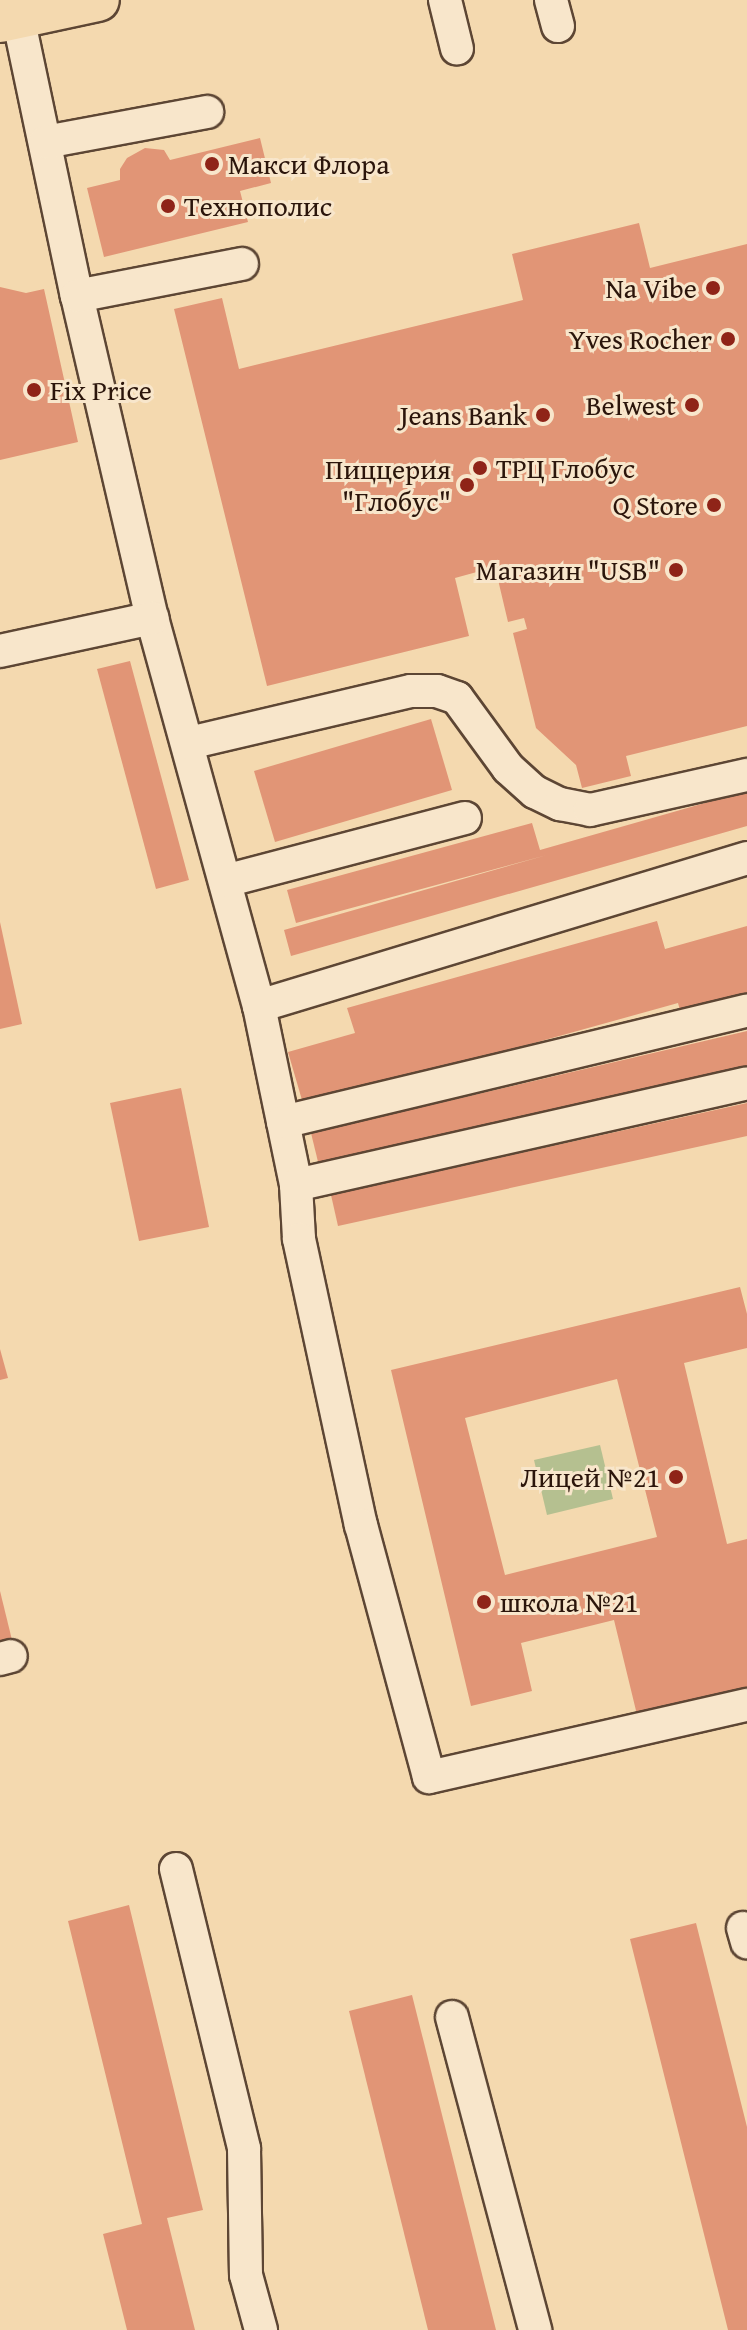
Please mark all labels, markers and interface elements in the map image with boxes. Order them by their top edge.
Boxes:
place label: Макси Флора [228,147,390,181]
marker: Макси Флора [203,155,221,173]
place label: Технополис [184,189,332,223]
marker: Технополис [159,197,177,215]
place label: Na Vibe [605,271,697,305]
marker: Na Vibe [704,279,722,297]
place label: Yves Rocher [569,322,712,356]
marker: Yves Rocher [719,330,737,348]
place label: Fix Price [50,373,152,407]
marker: Fix Price [25,381,43,399]
place label: Belwest [586,388,676,422]
marker: Belwest [683,396,701,414]
place label: Jeans Bank [400,398,527,432]
marker: Jeans Bank [534,406,552,424]
place label: ТРЦ Глобус [496,451,635,485]
place label: Пиццерия "Глобус" [325,452,451,518]
marker: ТРЦ Глобус [471,459,489,477]
marker: Пиццерия "Глобус" [458,476,476,494]
place label: Q Store [613,488,698,522]
marker: Q Store [705,496,723,514]
place label: Магазин "USB" [476,553,660,587]
marker: Магазин "USB" [667,561,685,579]
place label: Лицей №21 [520,1460,660,1494]
marker: Лицей №21 [667,1468,685,1486]
place label: школа №21 [500,1585,638,1619]
marker: школа №21 [475,1593,493,1611]

